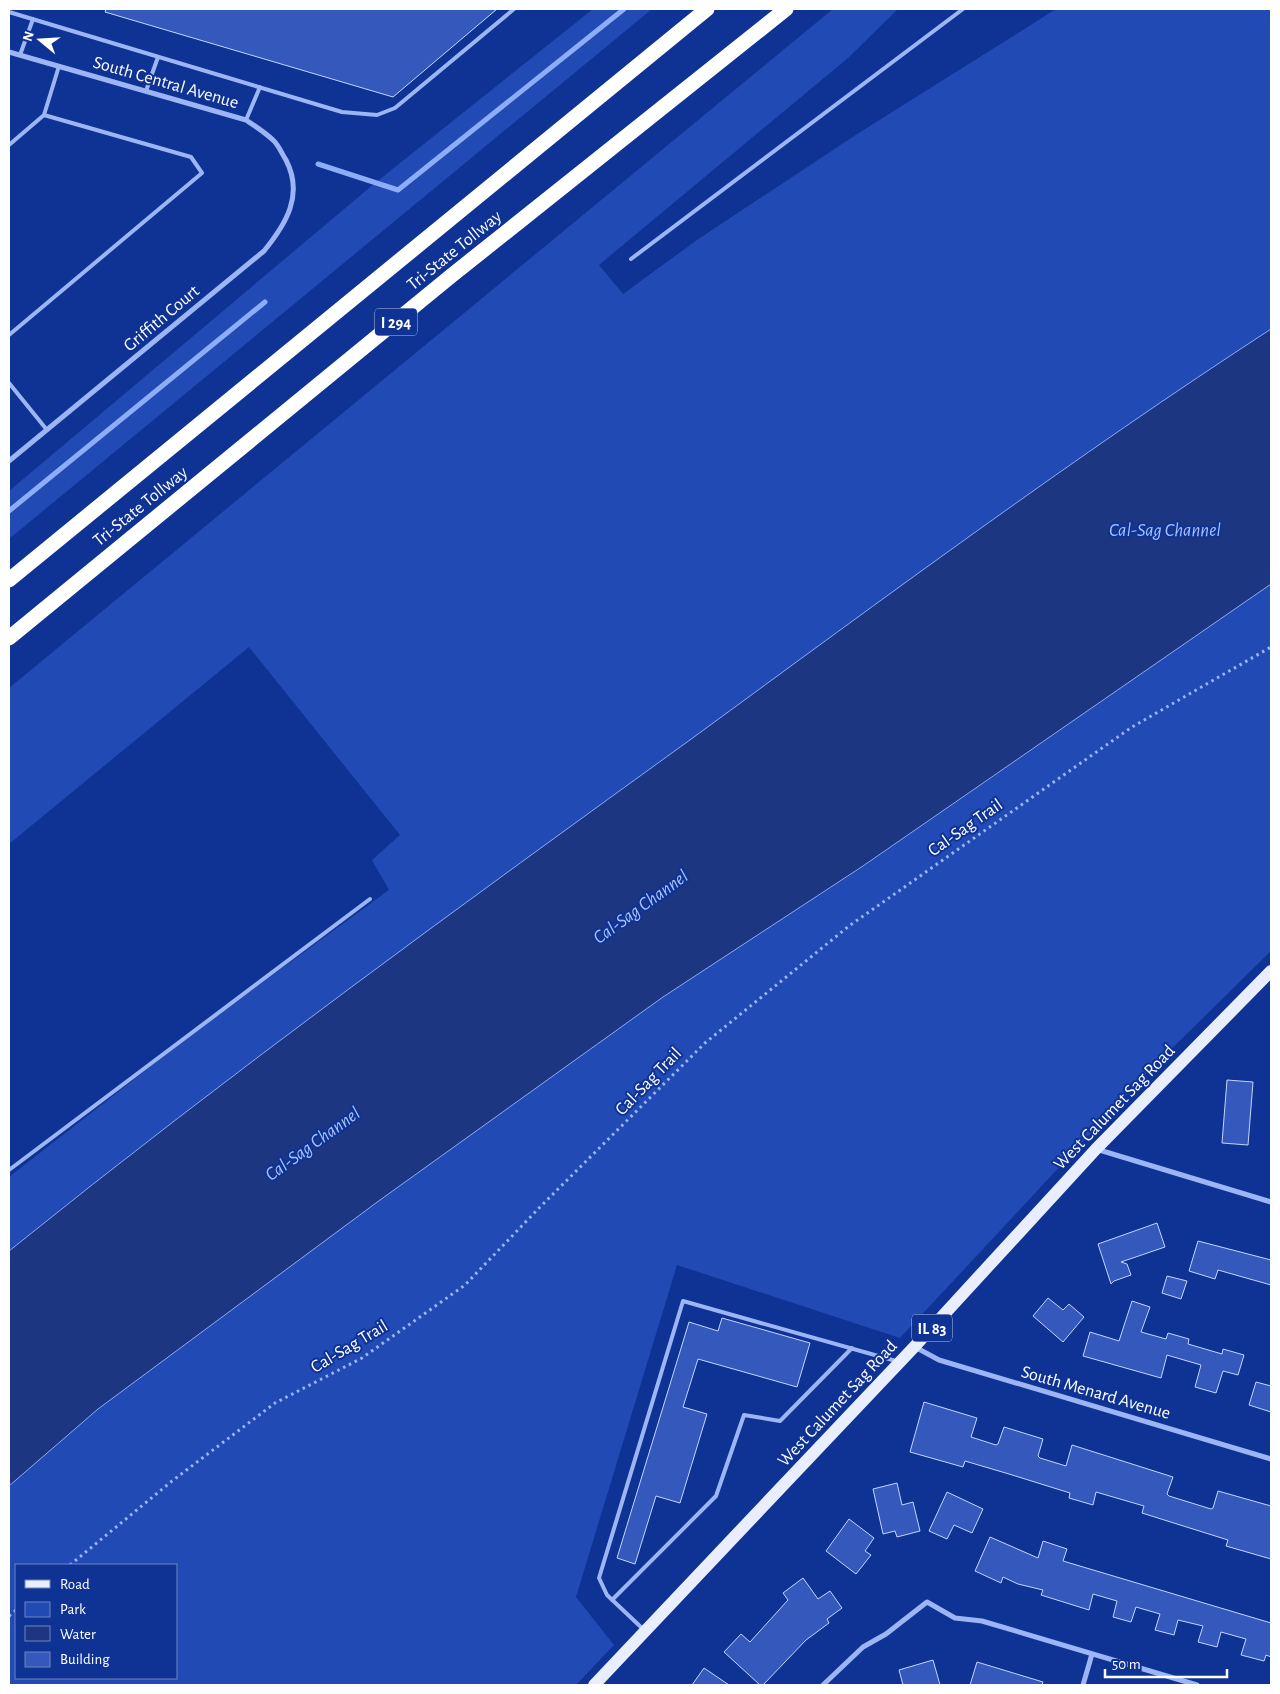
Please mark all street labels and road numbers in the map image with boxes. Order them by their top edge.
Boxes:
street label: South Central Avenue [91,54,240,112]
street label: Tri-State Tollway [404,207,505,294]
street label: Griffith Court [120,282,203,355]
road number: I 294 [375,308,417,336]
street label: Tri-State Tollway [90,463,191,550]
street label: Cal-Sag Trail [925,796,1006,860]
street label: West Calumet Sag Road [1051,1042,1179,1173]
street label: Cal-Sag Trail [612,1044,685,1119]
road number: IL 83 [912,1315,952,1342]
street label: Cal-Sag Trail [308,1317,391,1377]
street label: West Calumet Sag Road [775,1337,901,1470]
street label: South Menard Avenue [1019,1363,1172,1423]

